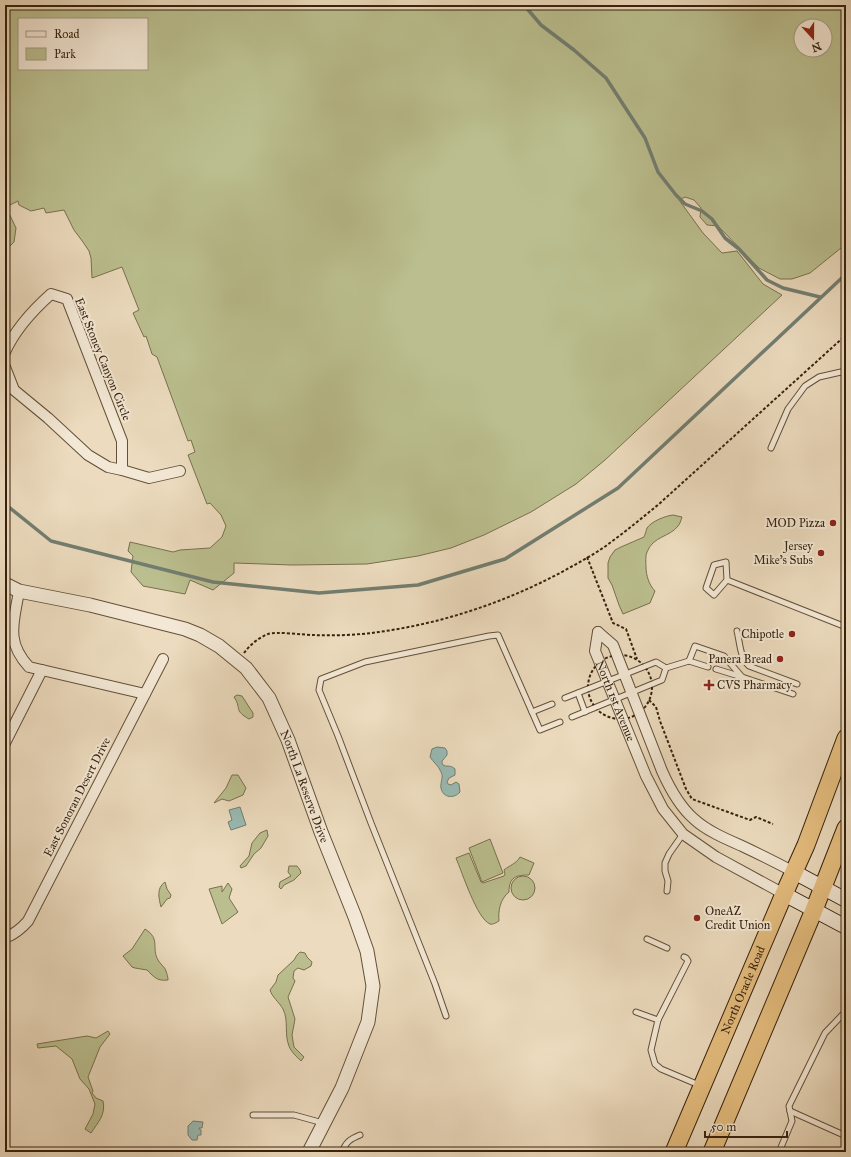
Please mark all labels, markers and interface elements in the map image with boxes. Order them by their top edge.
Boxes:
legend [18,18,148,70]
north arrow [793,18,833,58]
text: Road [54,27,80,41]
text: N [809,39,823,55]
text: Park [54,47,76,61]
street label: East Stoney Canyon Circle [72,296,134,422]
place label: MOD Pizza [765,516,826,530]
marker: MOD Pizza [828,518,838,528]
place label: Jersey Mike's Subs [754,539,813,567]
marker: Jersey Mike's Subs [816,548,826,558]
place label: Chipotle [741,627,784,641]
marker: Chipotle [787,629,797,639]
place label: Panera Bread [708,652,772,666]
marker: Panera Bread [775,654,785,664]
street label: North 1st Avenue [593,658,638,743]
place label: CVS Pharmacy [717,678,792,692]
marker: CVS Pharmacy [704,680,714,690]
street label: North La Reserve Drive [277,728,332,845]
street label: East Sonoran Desert Drive [41,735,113,859]
place label: OneAZ Credit Union [705,904,771,932]
marker: OneAZ Credit Union [692,913,702,923]
street label: North Oracle Road [718,944,768,1036]
scale bar [705,1113,787,1139]
text: 50 m [711,1120,736,1134]

